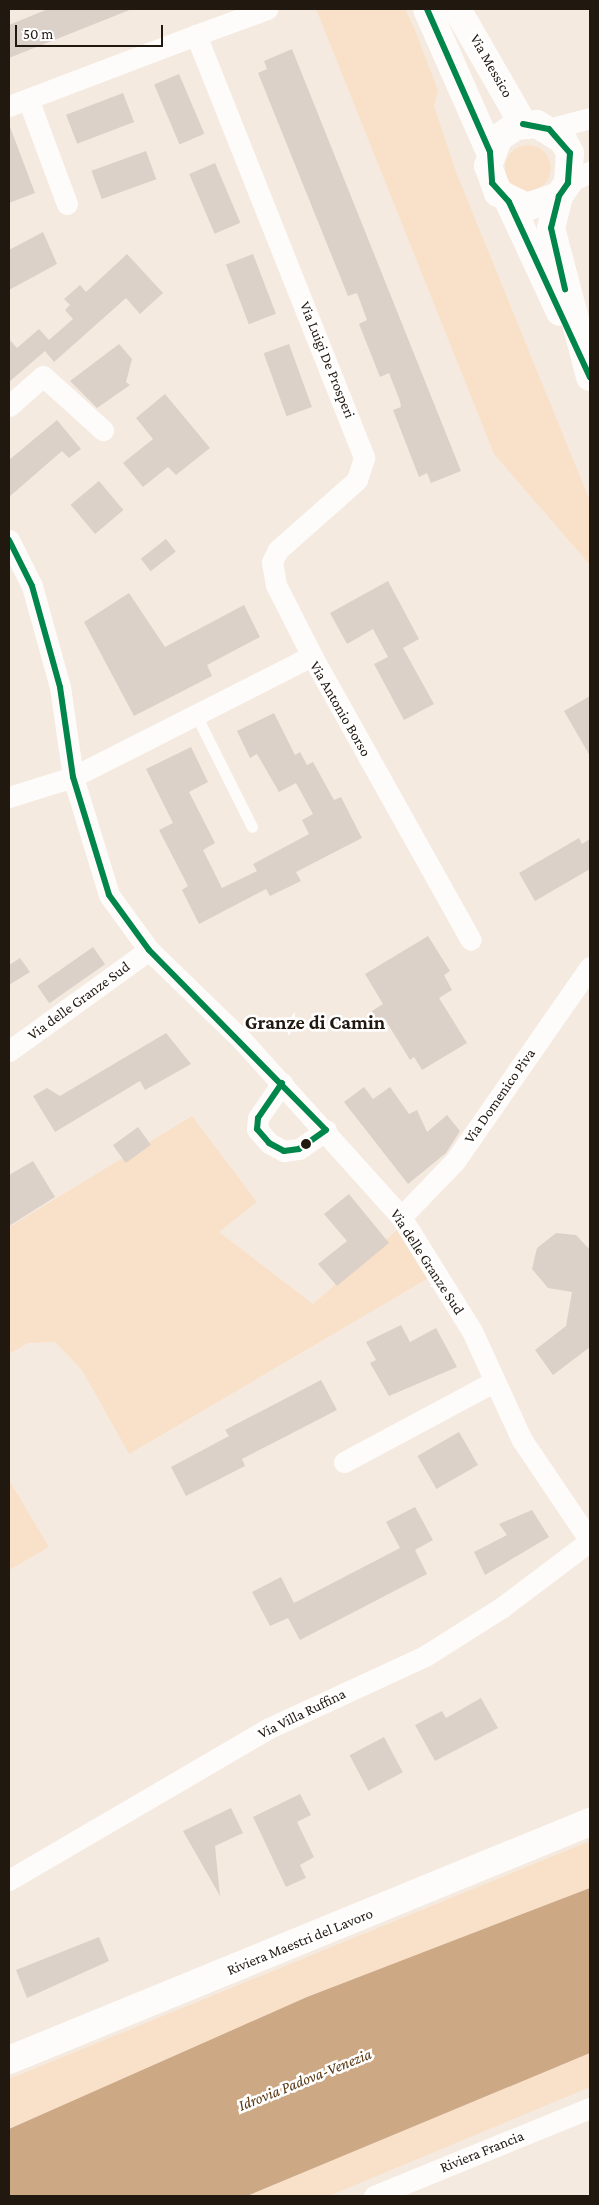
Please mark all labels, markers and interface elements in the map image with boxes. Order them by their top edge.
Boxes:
scale bar [18,15,165,47]
text: 50 m [23,26,53,42]
street label: Via Messico [466,31,516,101]
street label: Via Luigi De Prosperi [295,299,359,421]
street label: Via Antonio Borso [305,658,375,760]
street label: Via delle Granze Sud [24,958,134,1044]
district label: Granze di Camin [245,1010,385,1034]
street label: Via Domenico Piva [461,1045,539,1147]
unlabelled marker [301,1139,311,1149]
street label: Via delle Granze Sud [386,1206,468,1318]
street label: Via Villa Ruffina [255,1685,349,1743]
street label: Riviera Maestri del Lavoro [224,1904,376,1980]
water label: Idrovia Padova-Venezia [236,2044,374,2116]
street label: Riviera Francia [437,2127,527,2177]

